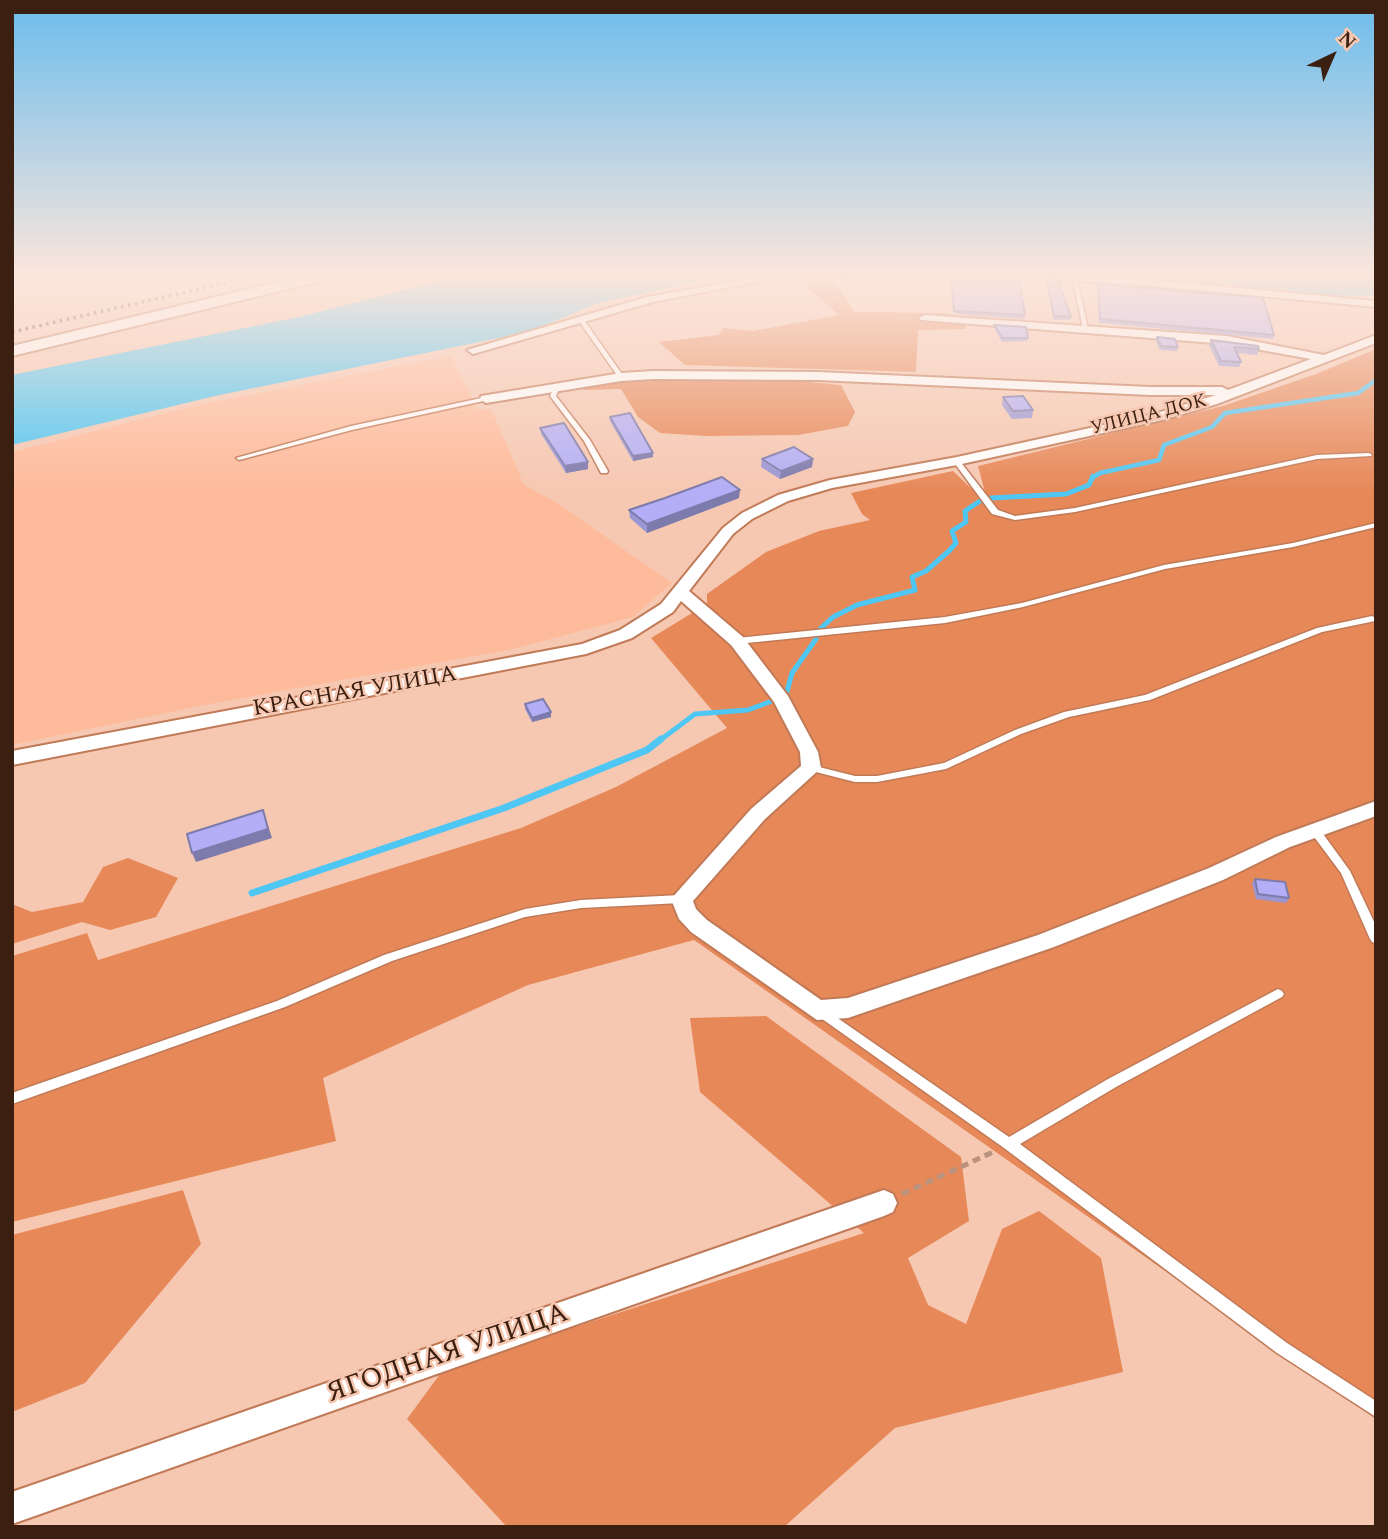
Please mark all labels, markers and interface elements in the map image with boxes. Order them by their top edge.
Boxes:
north arrow [1297,21,1367,91]
text: N [1331,25,1363,56]
street label: УЛИЦА ДОК [1089,391,1209,441]
street label: КРАСНАЯ УЛИЦА [251,661,459,725]
street label: ЯГОДНАЯ УЛИЦА [323,1298,573,1412]

